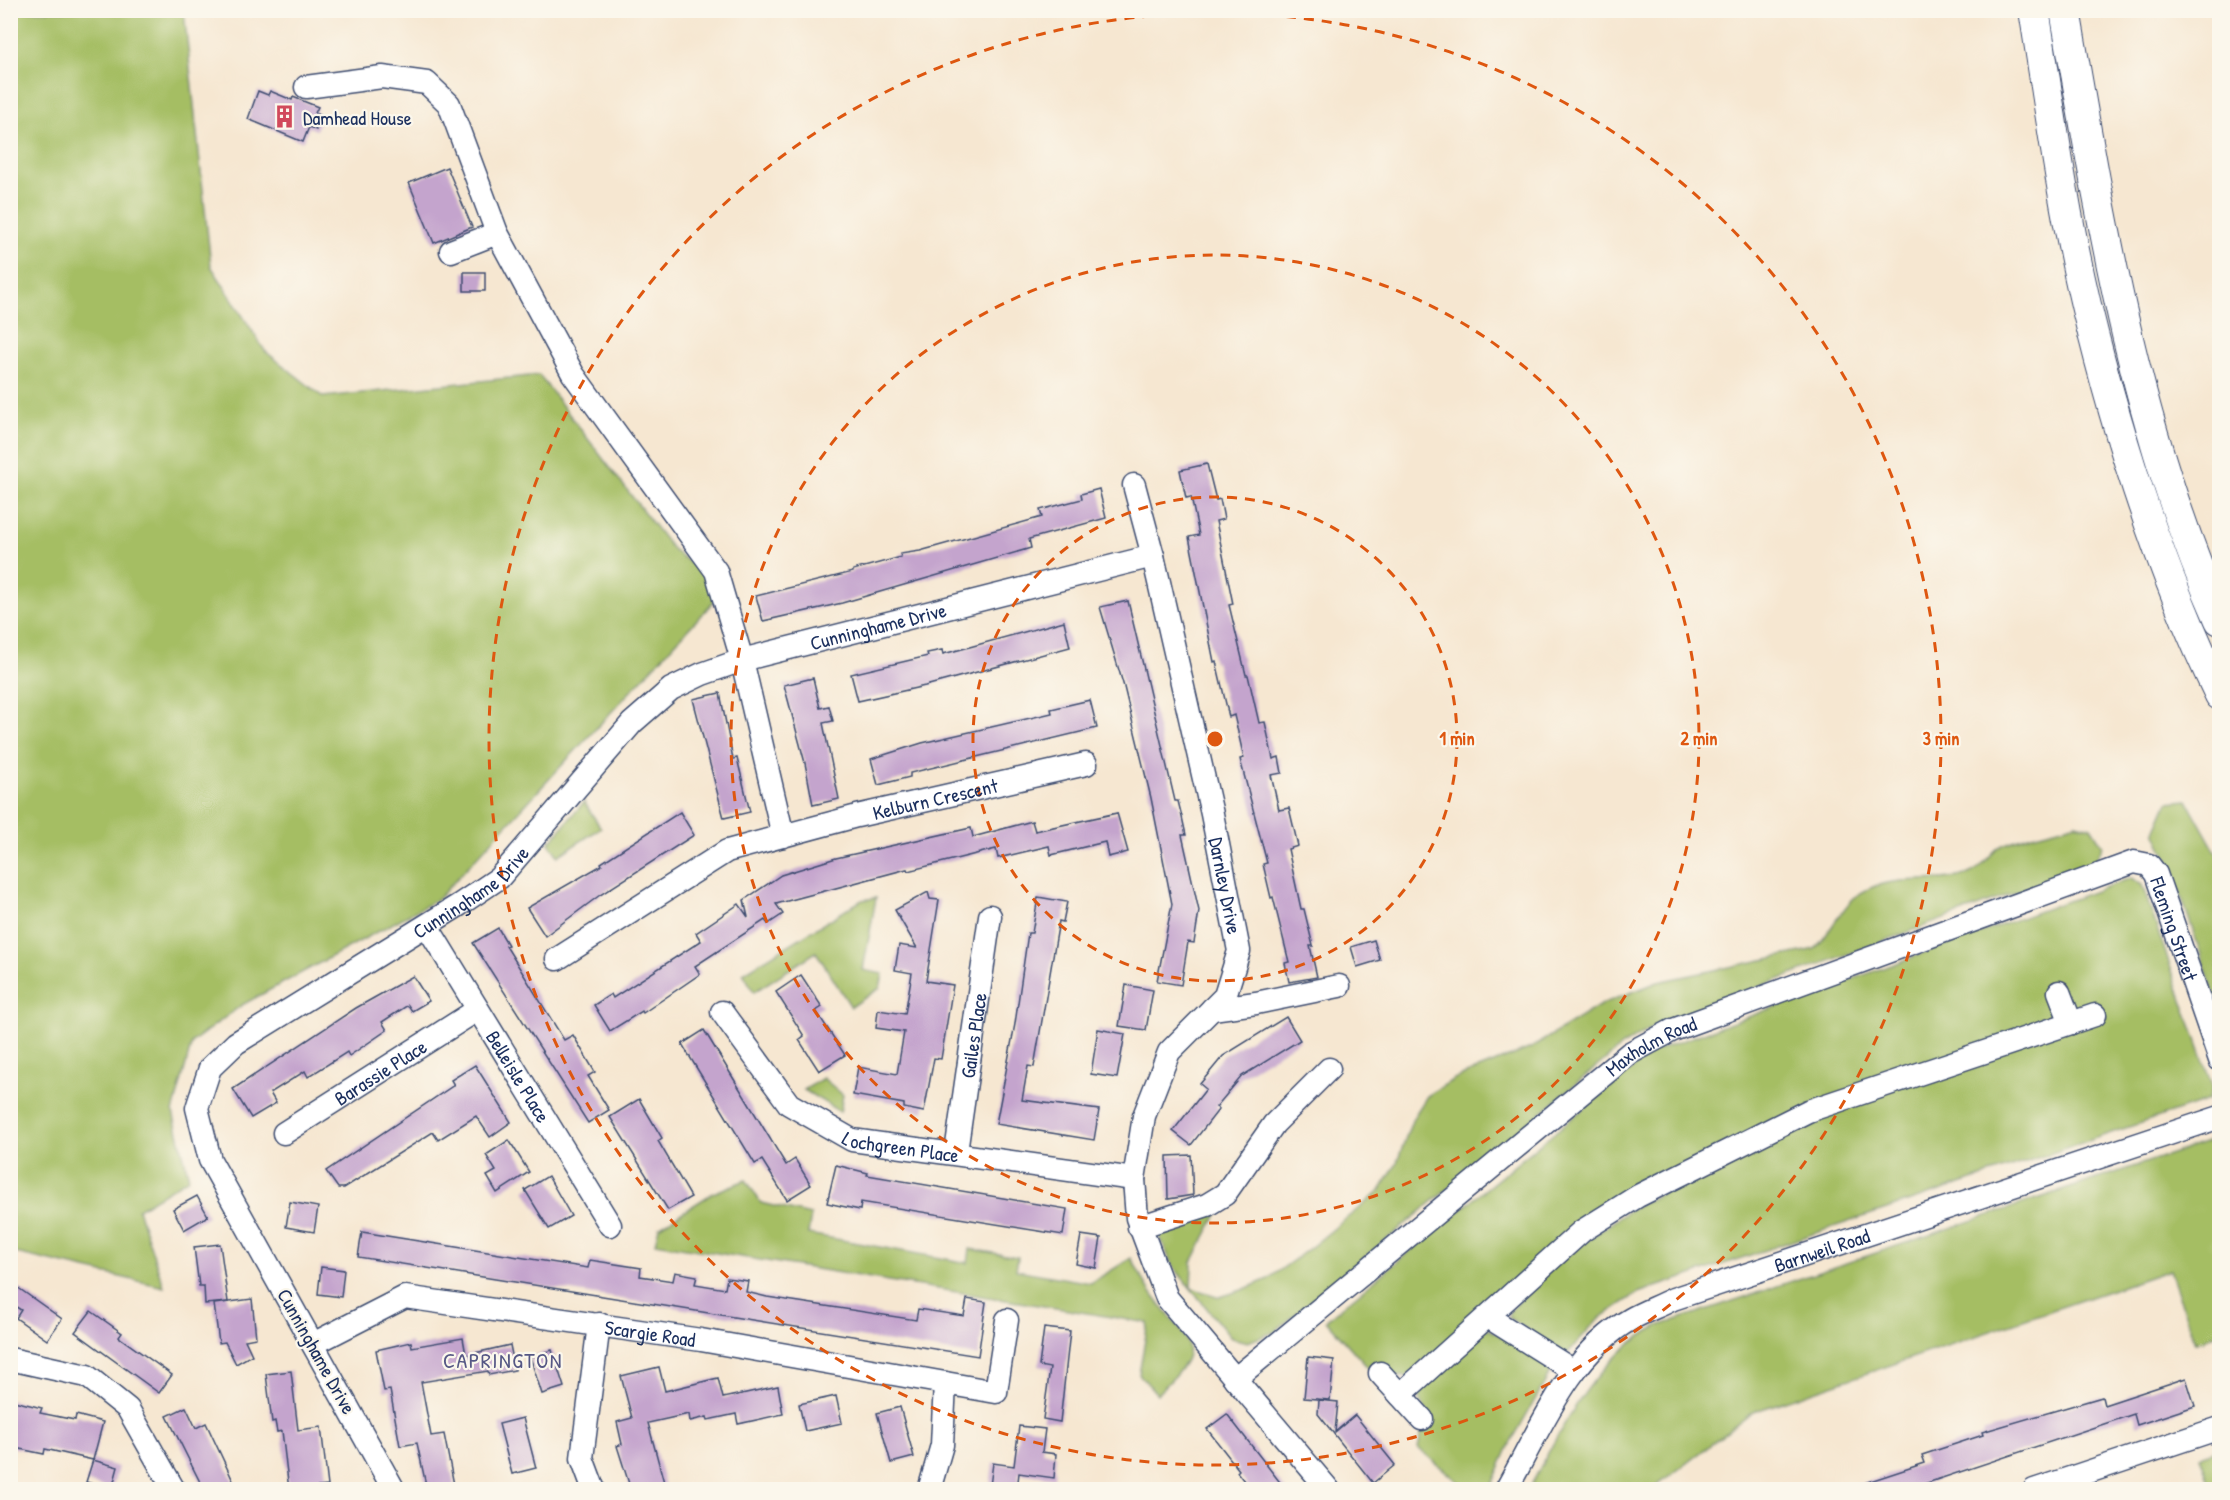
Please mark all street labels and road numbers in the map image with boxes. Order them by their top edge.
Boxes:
street label: Cunninghame Drive [807,595,949,656]
street label: Kelburn Crescent [870,771,1001,826]
street label: Darnley Drive [1203,835,1249,936]
street label: Cunninghame Drive [407,840,534,944]
street label: Fleming Street [2144,872,2205,985]
street label: Gailes Place [953,991,992,1080]
street label: Maxholm Road [1599,1009,1700,1082]
street label: Belleisle Place [480,1025,557,1127]
street label: Barassie Place [329,1032,431,1111]
street label: Lochgreen Place [838,1124,961,1168]
street label: Barnweil Road [1770,1221,1873,1278]
street label: Cunninghame Drive [271,1283,363,1419]
street label: Scargie Road [603,1313,697,1353]

